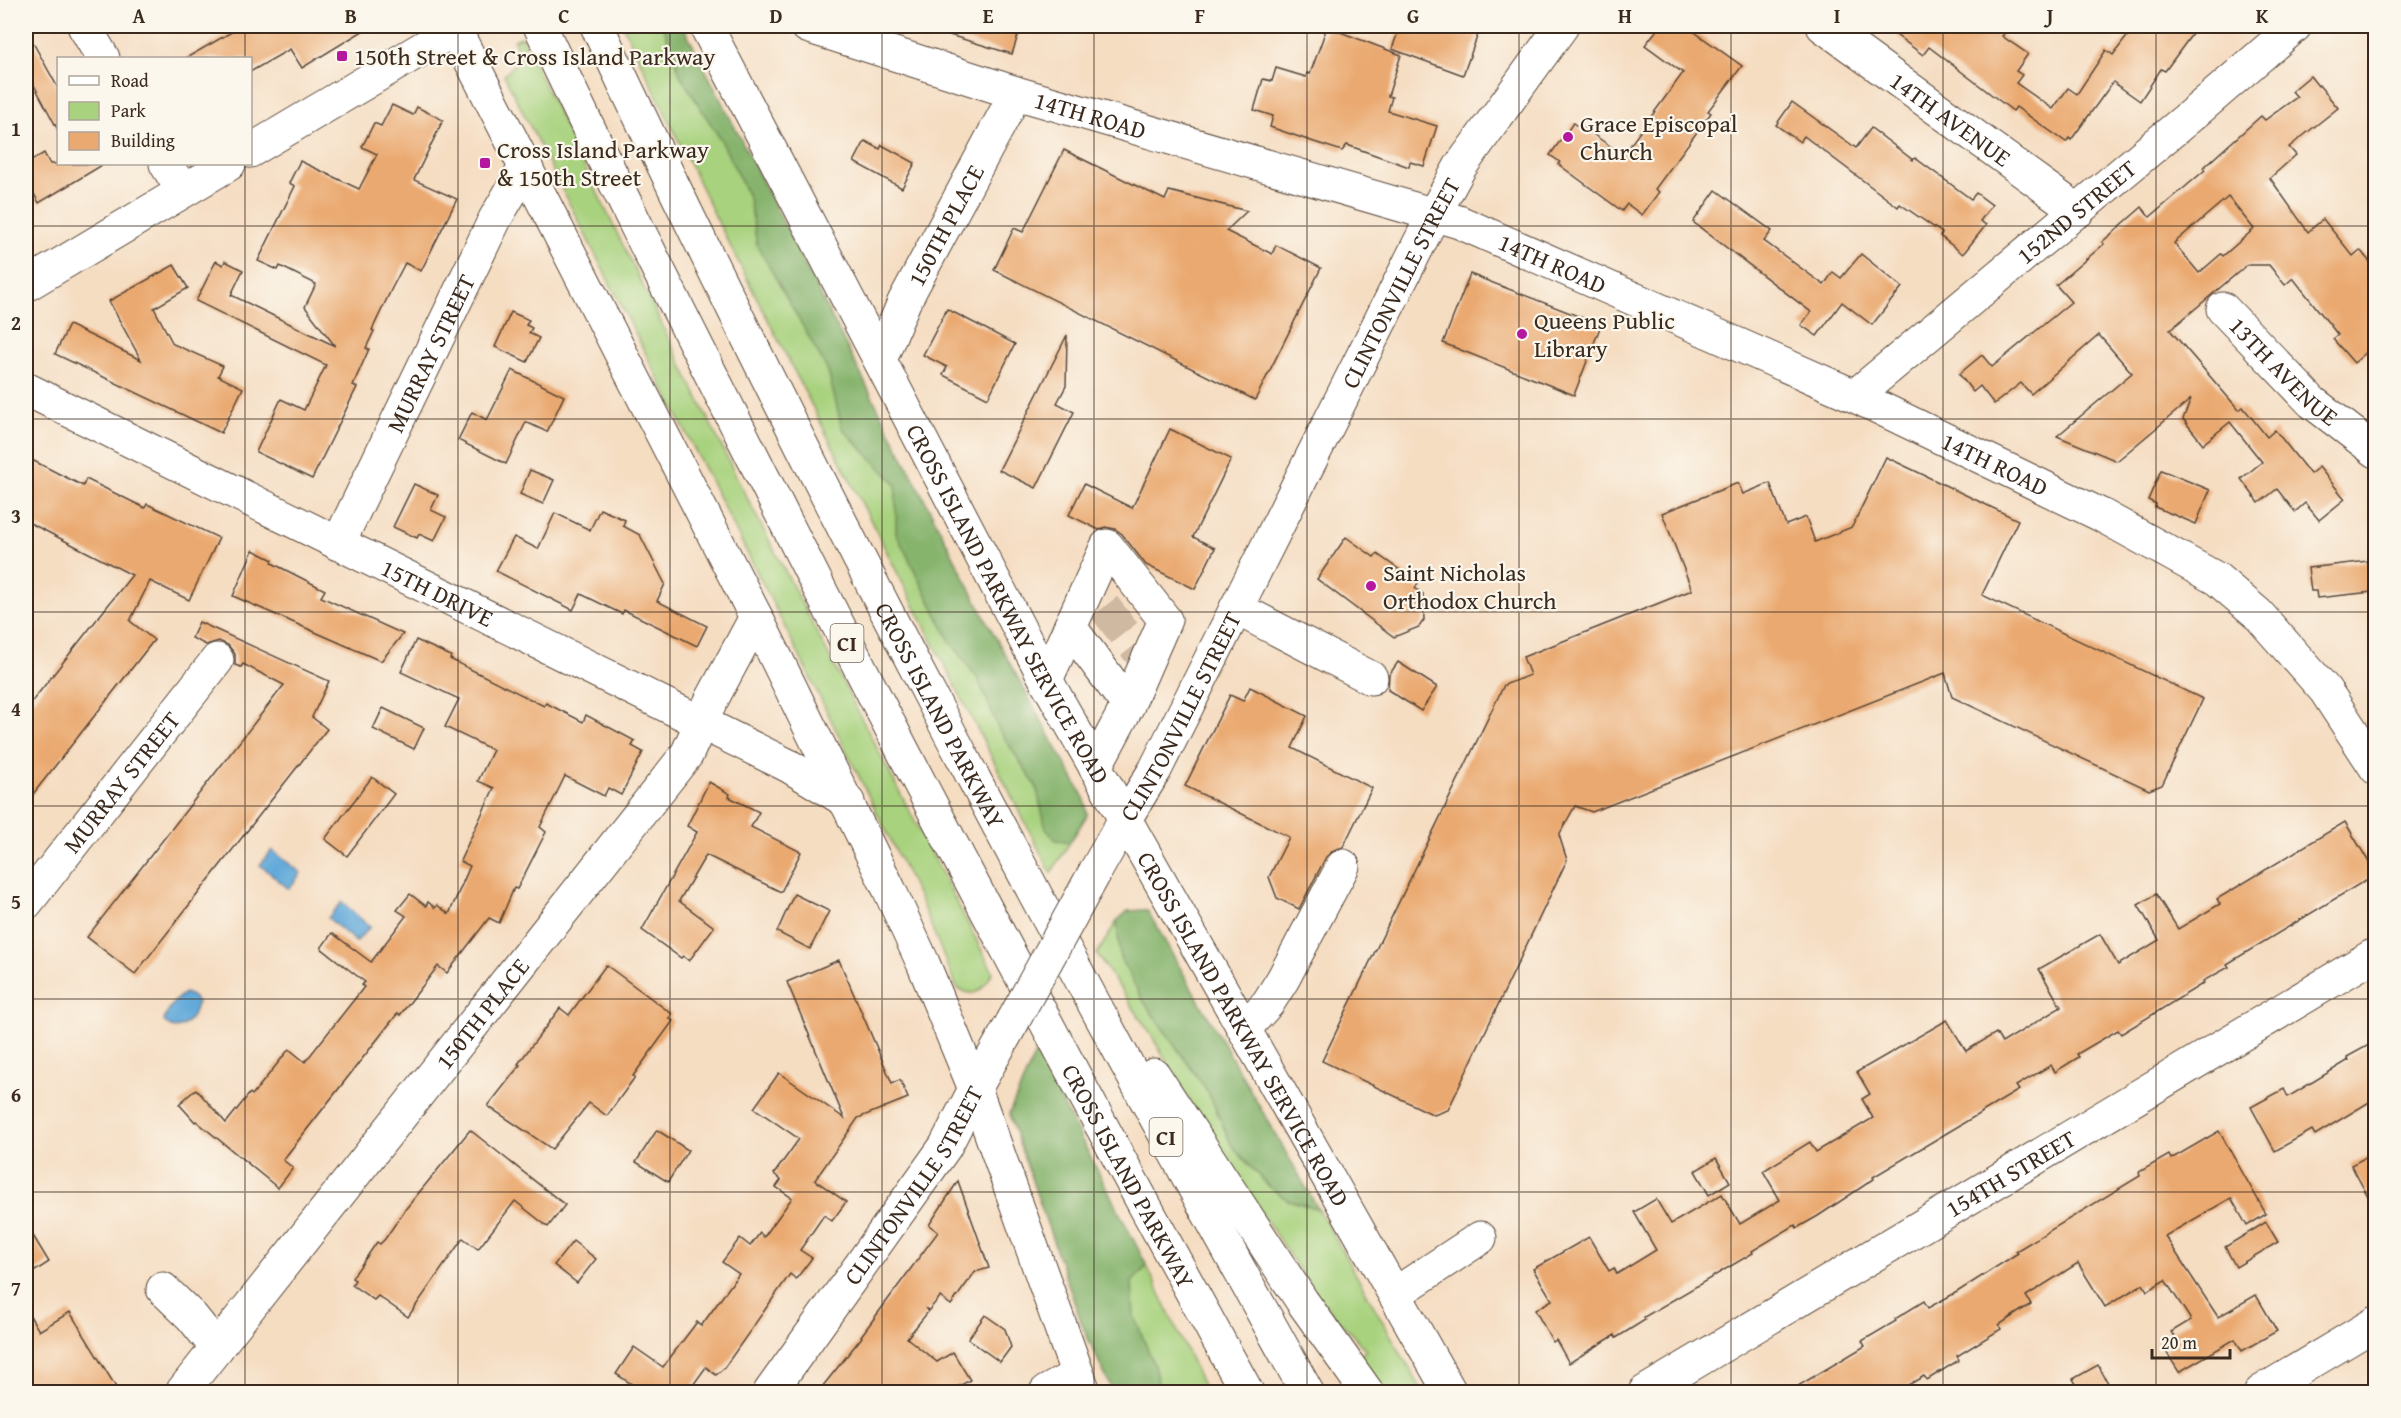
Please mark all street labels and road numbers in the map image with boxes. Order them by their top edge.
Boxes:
street label: 14TH AVENUE [1883,63,2019,175]
street label: 14TH ROAD [1030,82,1150,148]
street label: 152ND STREET [2008,151,2144,272]
street label: 150TH PLACE [898,158,992,292]
street label: CLINTONVILLE STREET [1332,171,1469,394]
street label: 14TH ROAD [1493,224,1612,302]
street label: MURRAY STREET [377,268,483,438]
street label: 13TH AVENUE [2221,308,2346,434]
street label: CROSS ISLAND PARKWAY SERVICE ROAD [902,418,1116,788]
street label: 14TH ROAD [1936,423,2054,504]
street label: 15TH DRIVE [375,550,500,635]
street label: CROSS ISLAND PARKWAY [870,597,1014,831]
street label: CLINTONVILLE STREET [1111,605,1249,827]
road number: CI [830,624,864,662]
street label: MURRAY STREET [54,703,188,860]
street label: CROSS ISLAND PARKWAY SERVICE ROAD [1129,845,1359,1213]
street label: 150TH PLACE [427,950,537,1076]
street label: CROSS ISLAND PARKWAY [1054,1057,1204,1294]
street label: CLINTONVILLE STREET [835,1079,991,1292]
road number: CI [1150,1118,1182,1156]
street label: 154TH STREET [1939,1120,2082,1226]

